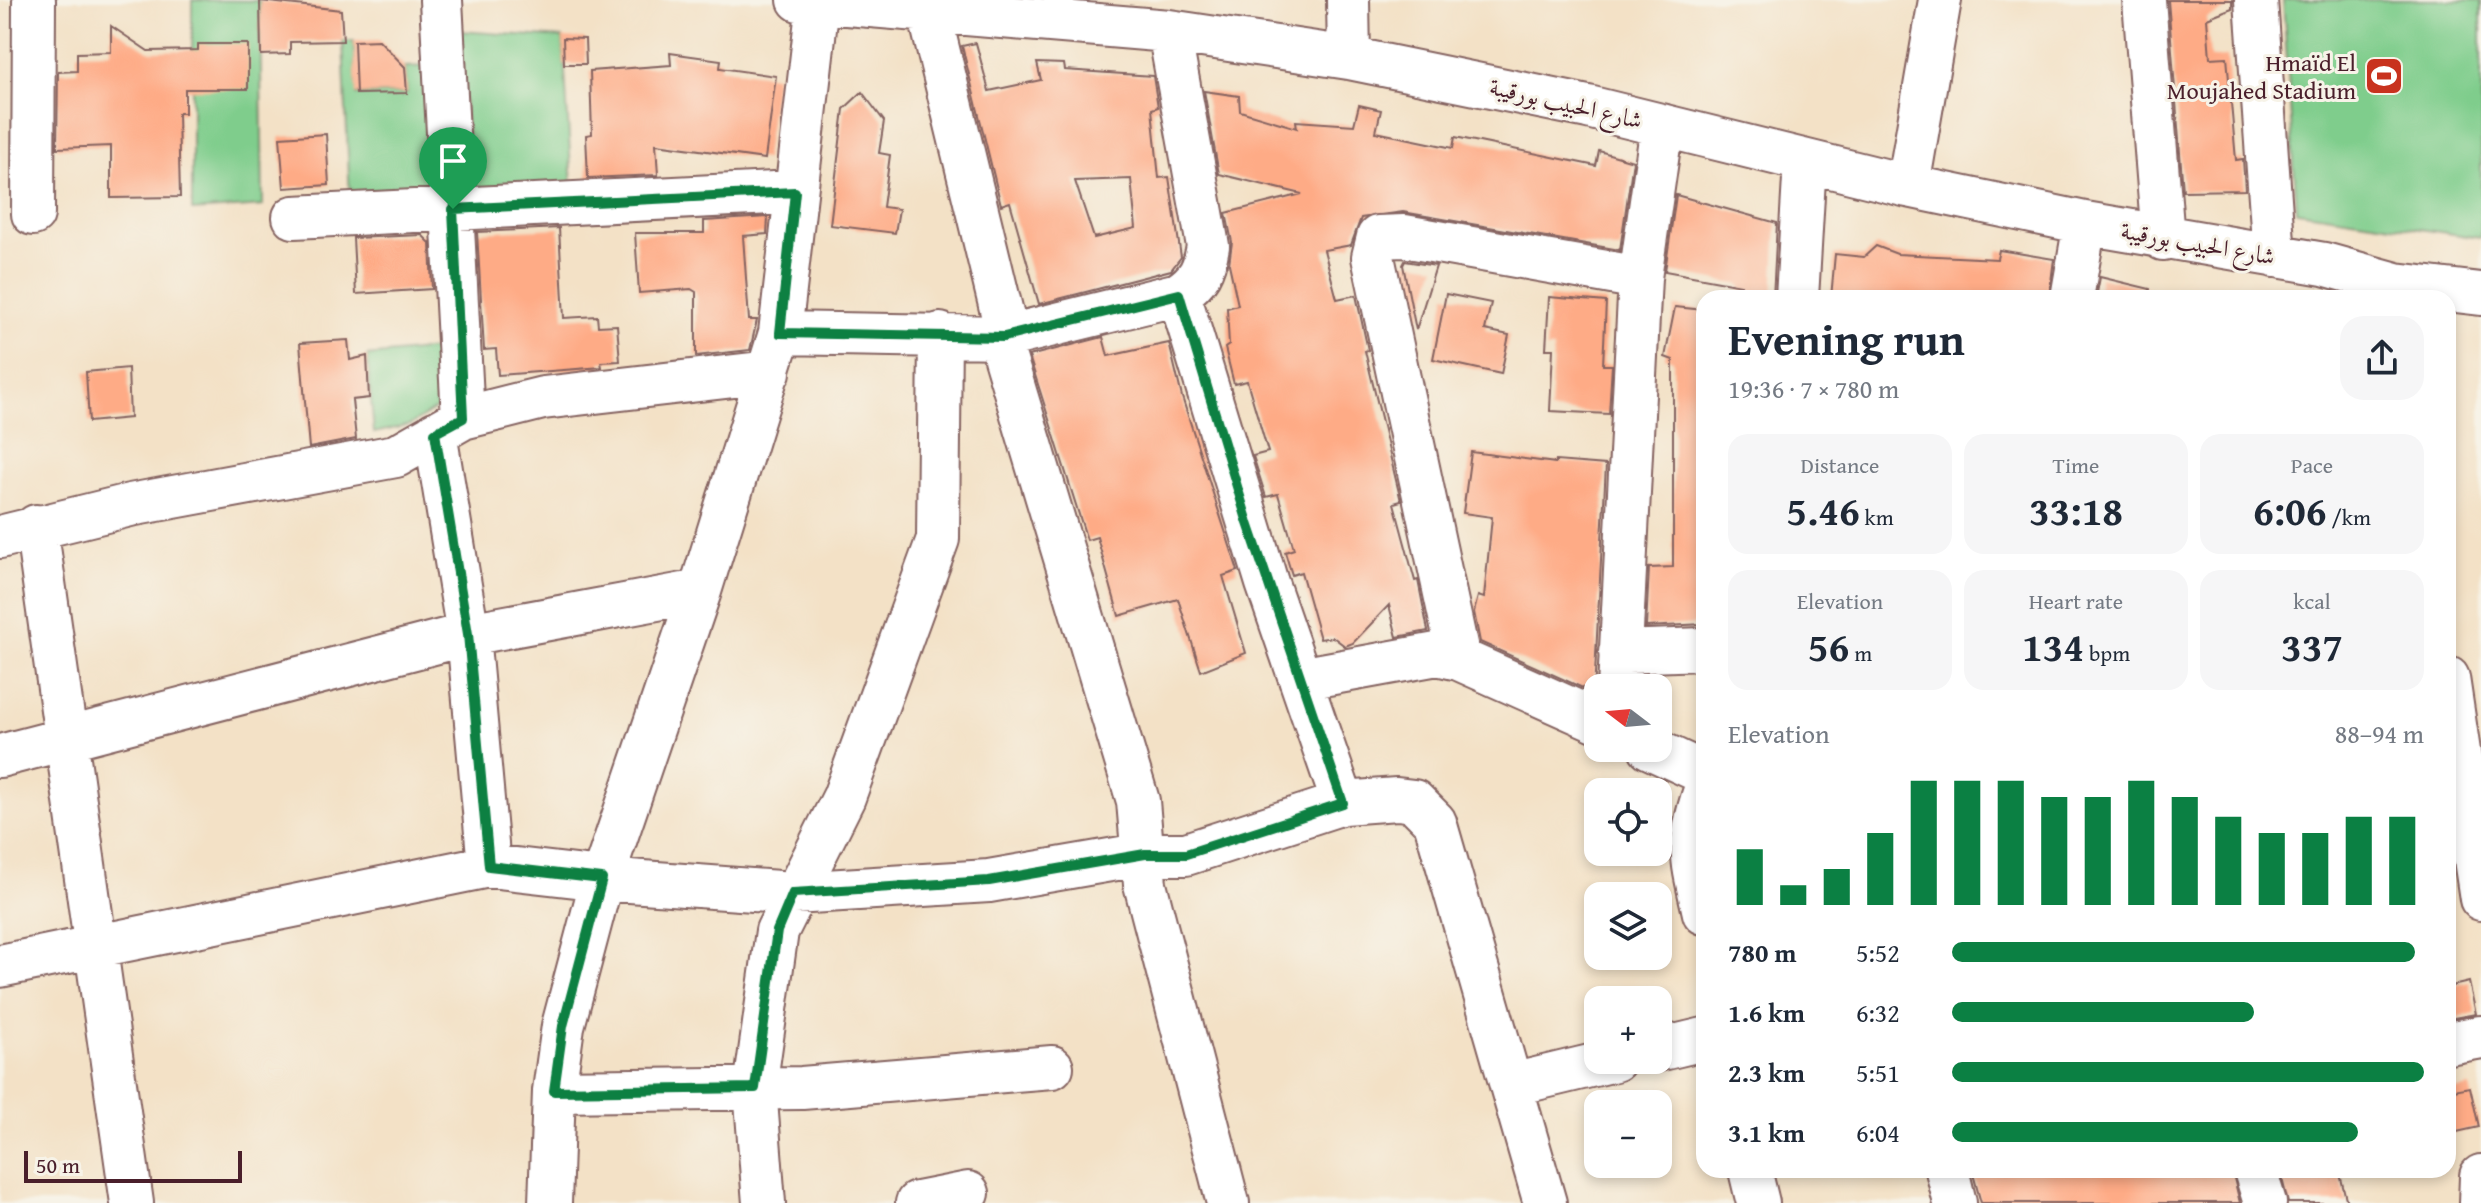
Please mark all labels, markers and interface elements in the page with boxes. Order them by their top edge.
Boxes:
place label: Hmaïd El Moujahed Stadium [2167,45,2356,108]
sports icon: Hmaïd El Moujahed Stadium [2363,55,2405,97]
street label: شارع الحبيب بورقيبة [1485,68,1646,140]
pin [419,127,487,209]
icon: arrive [431,139,475,183]
street label: شارع الحبيب بورقيبة [2118,212,2278,277]
text: Evening run [1728,307,1965,371]
button: share [2340,316,2424,400]
text: 19:36 · 7 × 780 m [1728,369,1899,408]
text: Distance [1801,449,1879,481]
text: Time [2053,449,2099,481]
text: Pace [2291,449,2333,481]
text: 5.46 [1786,481,1860,540]
text: 33:18 [2029,481,2123,540]
text: 6:06 [2253,481,2327,540]
text: km [1860,501,1894,533]
text: /km [2327,501,2371,533]
text: Elevation [1797,585,1883,617]
text: Heart rate [2029,585,2123,617]
text: kcal [2293,585,2331,617]
text: 56 [1808,617,1849,676]
text: 134 [2022,617,2084,676]
text: 337 [2281,617,2343,676]
text: m [1849,637,1872,669]
text: bpm [2084,637,2130,669]
north arrow [1584,674,1672,762]
map controls [1584,674,1672,1178]
text: Elevation [1728,714,1830,753]
text: 88–94 m [2335,714,2424,753]
button: locate [1584,778,1672,866]
button: layers [1584,882,1672,970]
text: 780 m [1728,933,1796,972]
text: 5:52 [1856,933,1900,972]
button: + [1584,986,1672,1074]
text: 1.6 km [1728,993,1805,1032]
text: 6:32 [1856,993,1900,1032]
text: 2.3 km [1728,1053,1805,1092]
text: 5:51 [1856,1053,1900,1092]
button: − [1584,1090,1672,1178]
text: 3.1 km [1728,1113,1805,1152]
text: 6:04 [1856,1113,1900,1152]
scale bar [24,1147,242,1183]
text: 50 m [36,1149,80,1181]

